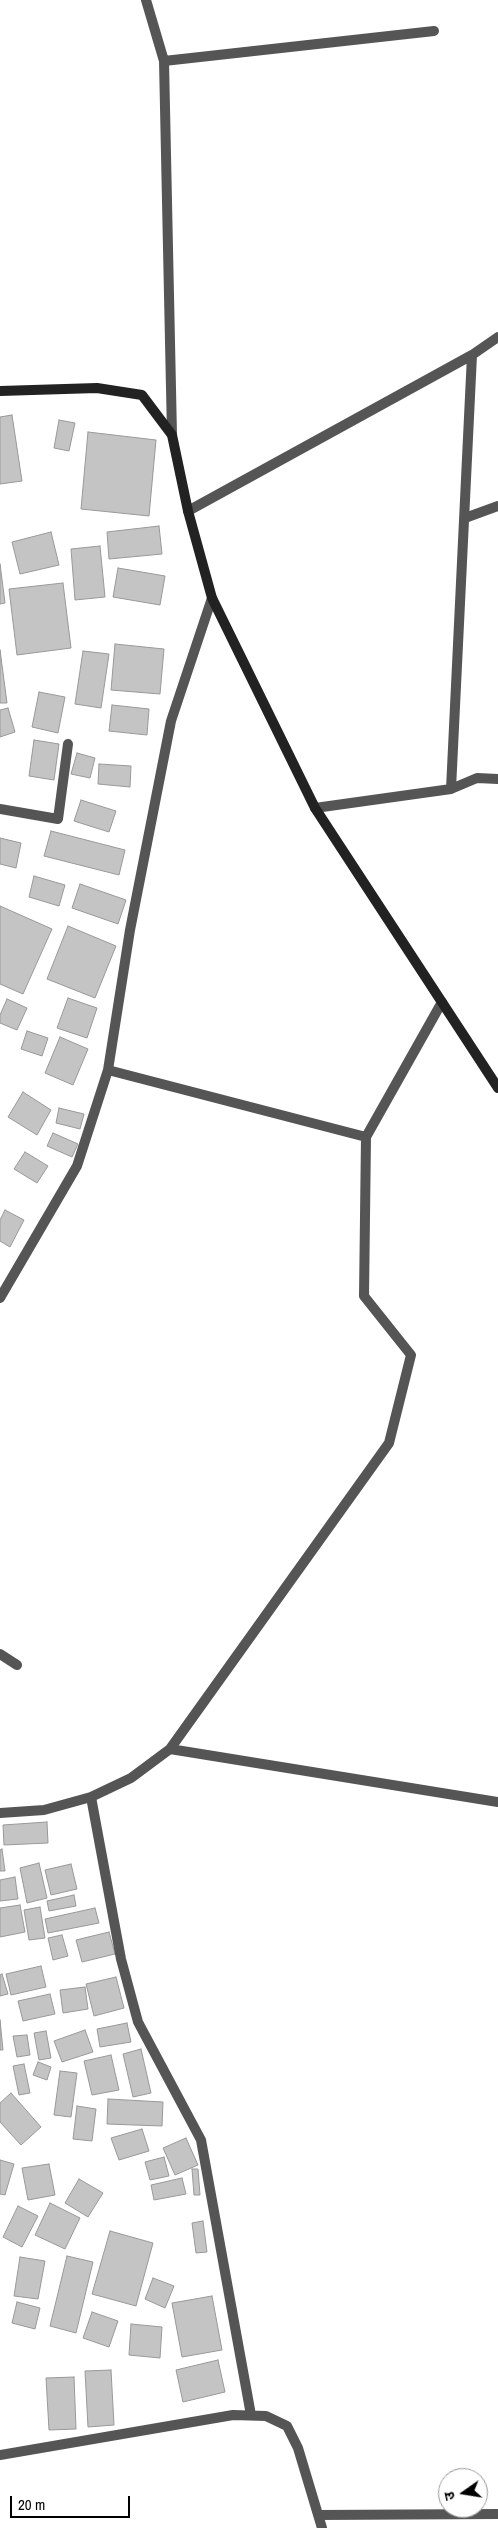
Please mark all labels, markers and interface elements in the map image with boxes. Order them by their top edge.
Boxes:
north arrow [438,2468,488,2518]
scale bar [12,2486,132,2518]
text: उ [440,2490,459,2502]
text: 20 m [18,2494,45,2515]

